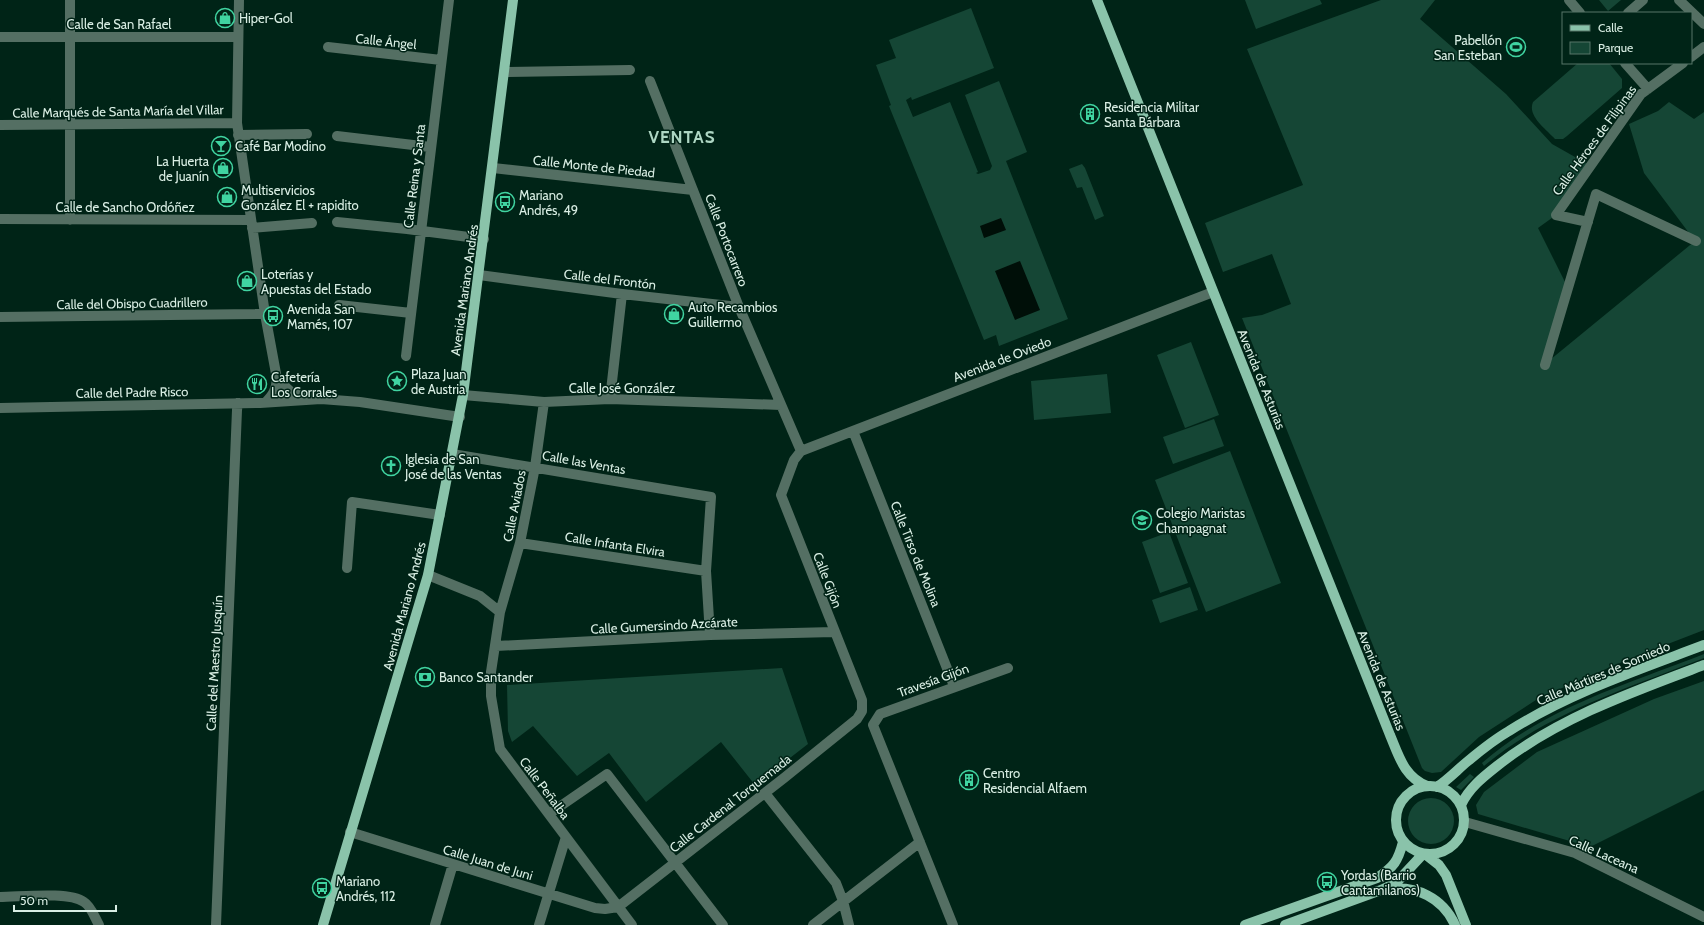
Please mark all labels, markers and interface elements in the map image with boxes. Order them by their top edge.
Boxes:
shop icon: Hiper-Gol [214,7,236,29]
place label: Hiper-Gol [239,10,293,26]
legend [1562,12,1692,64]
street label: Calle de San Rafael [67,16,171,32]
text: Calle [1598,20,1623,35]
street label: Calle Ángel [355,29,417,52]
place label: Pabellón San Esteban [1434,32,1502,63]
sports icon: Pabellón San Esteban [1505,36,1527,58]
text: Parque [1598,40,1633,55]
street label: Calle Héroes de Filipinas [1549,81,1640,198]
place label: Residencia Militar Santa Bárbara [1104,99,1200,130]
street label: Calle Marqués de Santa María del Villar [12,101,225,121]
building icon: Residencia Militar Santa Bárbara [1079,103,1101,125]
street label: Calle Reina y Santa [400,122,428,229]
district label: VENTAS [648,127,716,147]
bar icon: Café Bar Modino [210,135,232,157]
place label: Café Bar Modino [235,138,326,154]
street label: Calle Monte de Piedad [532,152,656,180]
place label: La Huerta de Juanín [156,153,210,184]
shop icon: La Huerta de Juanín [212,157,234,179]
place label: Multiservicios González El + rapidito [241,182,359,213]
shop icon: Multiservicios González El + rapidito [216,186,238,208]
place label: Mariano Andrés, 49 [519,187,578,218]
bus stop icon: Mariano Andrés, 49 [494,191,516,213]
street label: Calle Portocarrero [702,191,752,289]
street label: Calle de Sancho Ordóñez [55,199,195,215]
street label: Avenida Mariano Andrés [447,223,481,357]
street label: Calle del Frontón [563,265,657,293]
place label: Loterías y Apuestas del Estado [261,266,371,297]
shop icon: Loterías y Apuestas del Estado [236,270,258,292]
street label: Calle del Obispo Cuadrillero [56,294,208,312]
place label: Auto Recambios Guillermo [688,299,778,330]
place label: Avenida San Mamés, 107 [287,301,355,332]
shop icon: Auto Recambios Guillermo [663,303,685,325]
bus stop icon: Avenida San Mamés, 107 [262,305,284,327]
street label: Avenida de Asturias [1235,327,1290,432]
street label: Avenida de Oviedo [951,333,1053,385]
place label: Plaza Juan de Austria [411,366,466,397]
place label: Cafetería Los Corrales [271,369,338,400]
place icon: Plaza Juan de Austria [386,370,408,392]
restaurant icon: Cafetería Los Corrales [246,373,268,395]
street label: Calle José González [569,380,675,396]
street label: Calle del Padre Risco [75,383,189,401]
street label: Calle las Ventas [541,447,628,477]
place label: Iglesia de San José de las Ventas [404,451,502,482]
church icon: Iglesia de San José de las Ventas [380,455,402,477]
street label: Calle Aviados [499,468,529,543]
street label: Calle Tirso de Molina [887,499,945,610]
place label: Colegio Maristas Champagnat [1156,505,1246,536]
school or university icon: Colegio Maristas Champagnat [1131,509,1153,531]
street label: Calle Infanta Elvira [564,528,667,560]
street label: Avenida Mariano Andrés [379,539,429,672]
street label: Calle Gijón [809,550,846,611]
street label: Calle del Maestro Jusquín [202,594,226,732]
street label: Calle Gumersindo Azcárate [590,613,738,637]
street label: Avenida de Asturias [1355,628,1410,733]
street label: Calle Mártires de Somiedo [1534,638,1672,708]
street label: Travesía Gijón [895,660,971,701]
bank icon: Banco Santander [414,666,436,688]
place label: Banco Santander [439,669,534,685]
street label: Calle Cardenal Torquemada [666,750,795,856]
street label: Calle Peñalba [516,754,574,823]
place label: Centro Residencial Alfaem [983,765,1087,796]
building icon: Centro Residencial Alfaem [958,769,980,791]
street label: Calle Laceana [1567,831,1642,877]
street label: Calle Juan de Juni [441,841,535,883]
place label: Yordas (Barrio Cantamilanos) [1340,867,1420,898]
bus stop icon: Yordas (Barrio Cantamilanos) [1316,871,1338,893]
place label: Mariano Andrés, 112 [336,873,396,904]
bus stop icon: Mariano Andrés, 112 [311,877,333,899]
scale bar [14,887,116,913]
text: 50 m [20,893,48,908]

